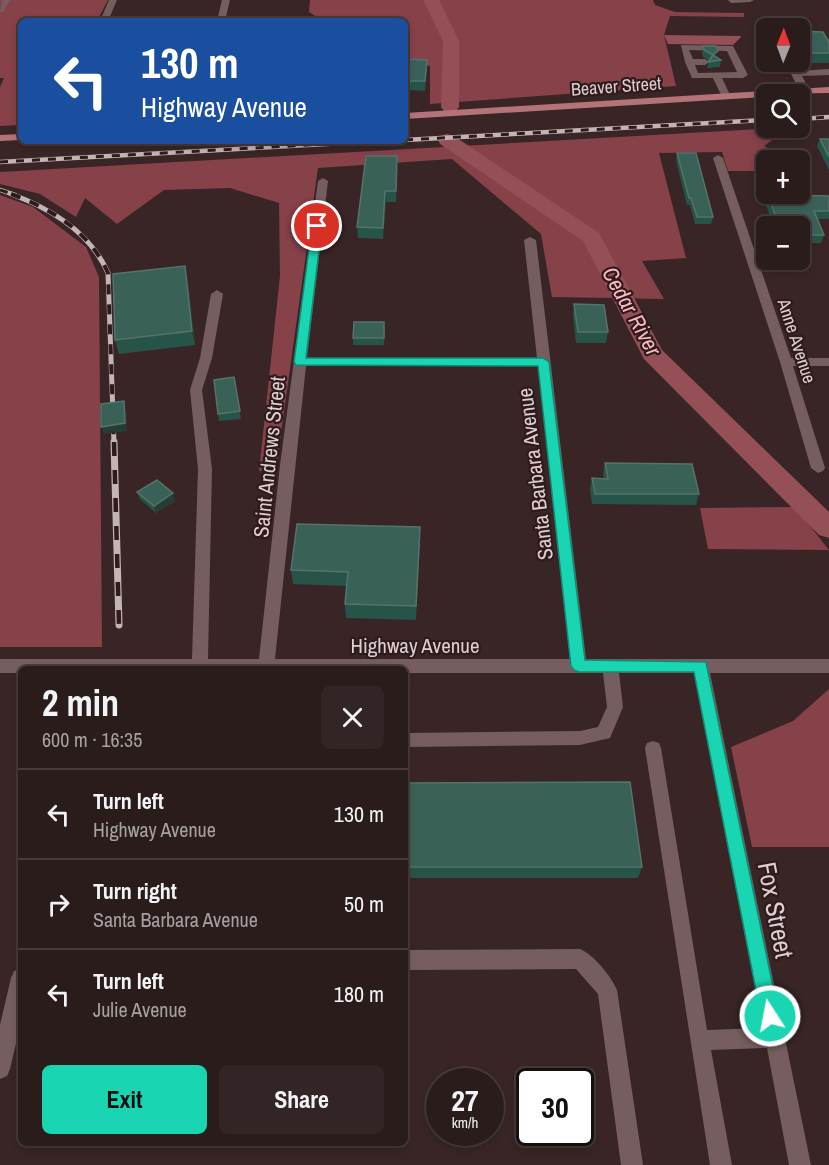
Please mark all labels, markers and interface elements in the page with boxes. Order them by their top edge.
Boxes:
north arrow [756,18,810,72]
map controls [756,18,810,270]
text: 130 m [141,35,239,91]
icon: left [42,42,120,120]
street label: Beaver Street [570,70,662,102]
button: search [756,84,810,138]
text: Highway Avenue [141,89,307,125]
button: + [756,150,810,204]
pin [291,200,342,251]
icon: arrive [300,209,333,242]
button: − [756,216,810,270]
water label: Cedar River [595,261,669,362]
street label: Anne Avenue [771,295,822,387]
street label: Saint Andrews Street [246,375,292,539]
street label: Santa Barbara Avenue [510,386,560,562]
street label: Highway Avenue [351,631,479,660]
text: 2 min [42,679,119,727]
button: close [321,686,384,749]
text: 600 m · 16:35 [42,726,142,753]
text: Turn left [93,786,164,816]
icon: left [42,798,75,831]
text: 130 m [334,799,384,829]
text: Highway Avenue [93,816,216,843]
street label: Fox Street [750,859,802,961]
text: Turn right [93,876,177,906]
icon: right [42,888,75,921]
text: 50 m [344,889,384,919]
text: Santa Barbara Avenue [93,906,258,933]
text: Turn left [93,966,164,996]
icon: left [42,978,75,1011]
text: 180 m [334,979,384,1009]
position arrow [738,984,802,1048]
text: Julie Avenue [93,996,187,1023]
button: Exit [42,1065,207,1134]
button: Share [219,1065,384,1134]
speed limit sign: 30 [516,1068,594,1146]
text: 27 [451,1080,479,1120]
text: km/h [452,1112,478,1133]

